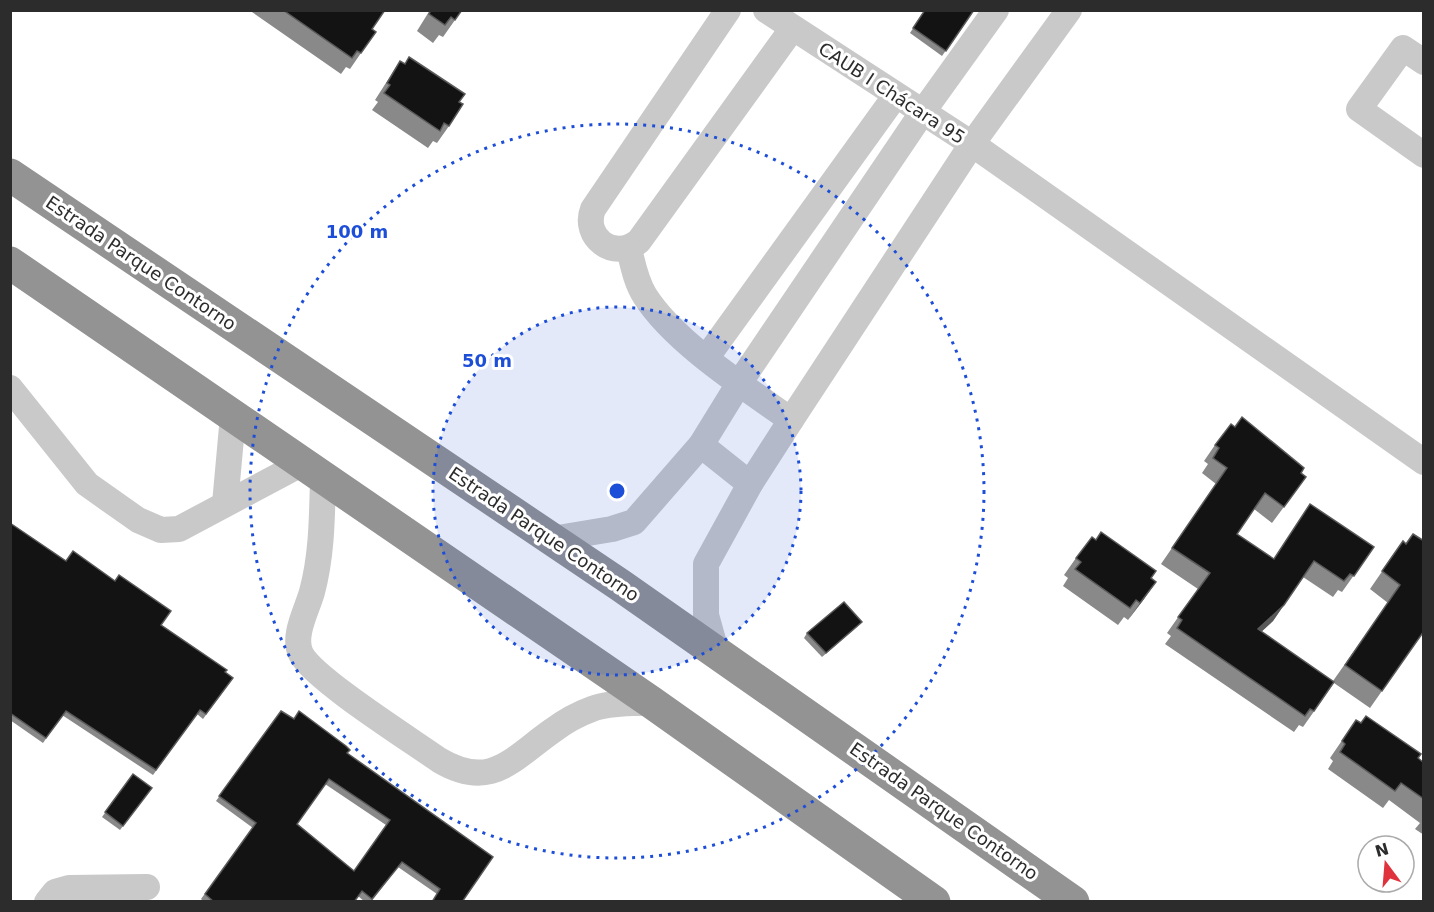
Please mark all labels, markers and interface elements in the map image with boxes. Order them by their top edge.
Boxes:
street label: CAUB I Chácara 95 [815,38,969,148]
street label: Estrada Parque Contorno [42,191,240,335]
text: 100 m [326,221,388,242]
text: 50 m [462,350,512,371]
street label: Estrada Parque Contorno [445,462,643,606]
centre of rings [607,481,627,501]
street label: Estrada Parque Contorno [846,738,1042,884]
north arrow [1356,834,1416,894]
text: N [1373,839,1391,861]

